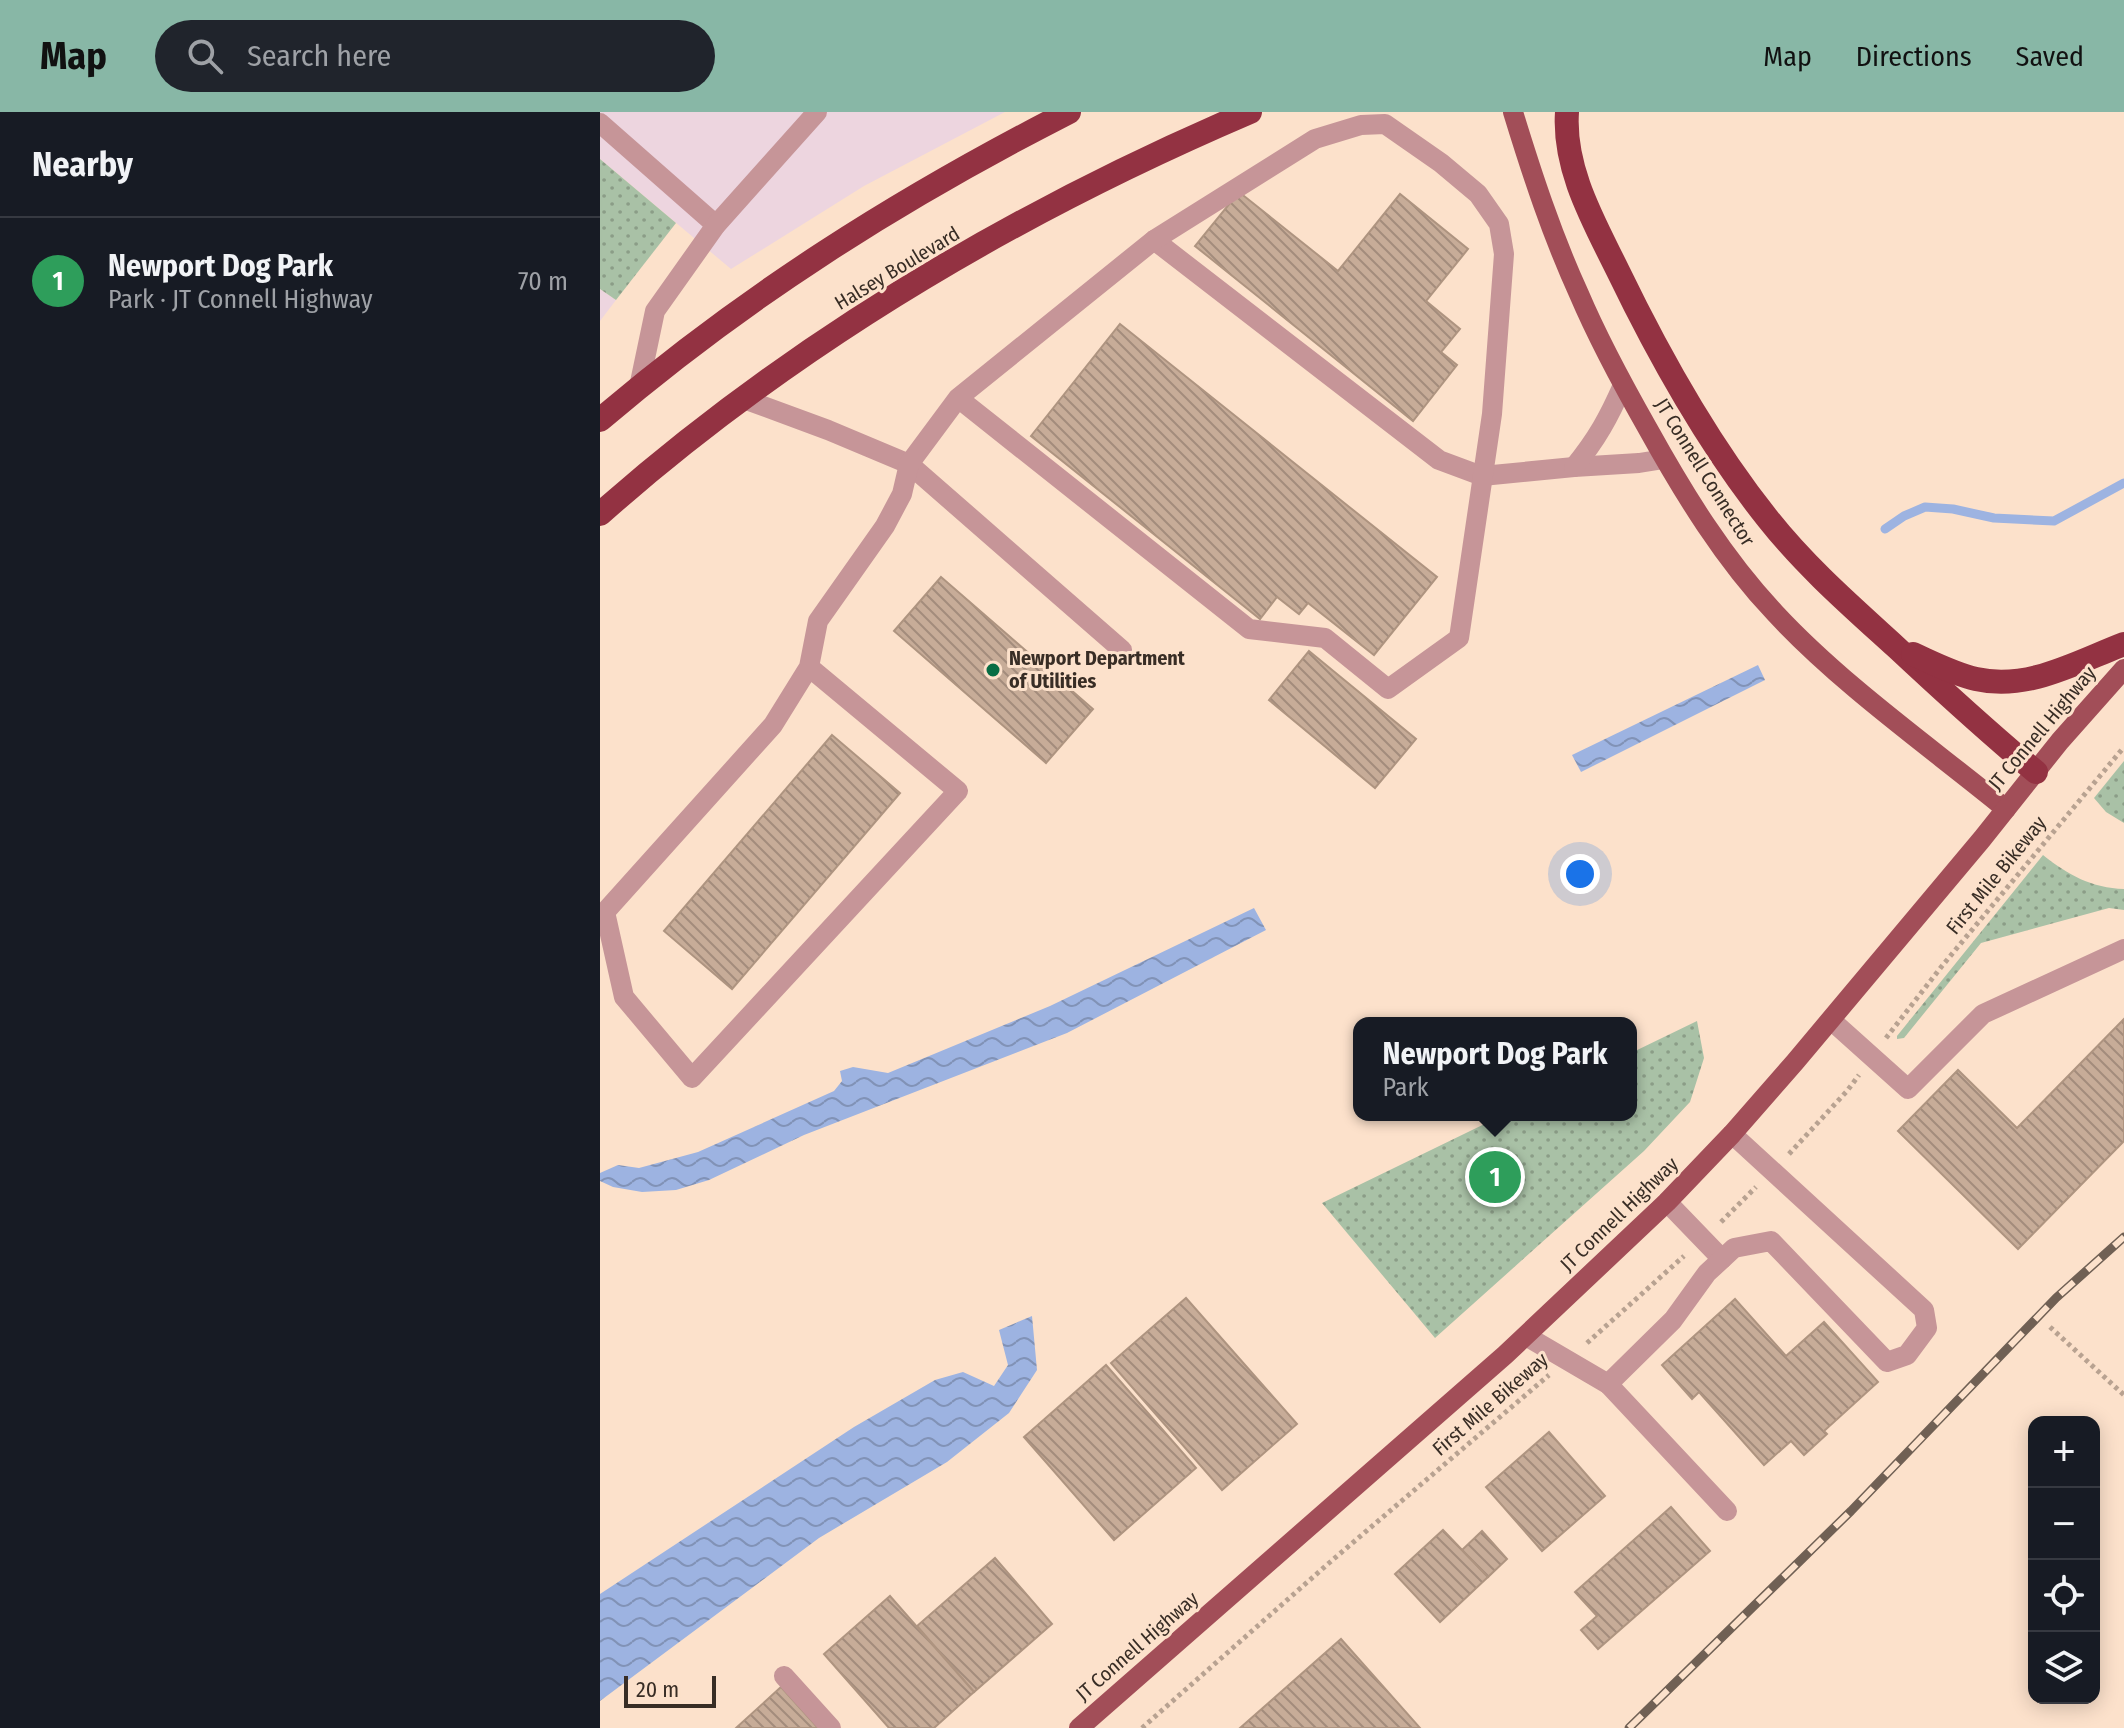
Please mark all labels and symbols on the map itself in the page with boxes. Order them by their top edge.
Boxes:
street label: Halsey Boulevard [830,221,964,315]
street label: JT Connell Connector [1650,394,1760,550]
place label: Newport Department of Utilities [1009,646,1186,693]
marker: Newport Department of Utilities [984,661,1002,679]
street label: JT Connell Highway [1983,661,2101,795]
street label: First Mile Bikeway [1941,811,2051,939]
your location [1560,854,1600,894]
pin: 1 [1469,1147,1521,1207]
street label: JT Connell Highway [1555,1152,1683,1276]
street label: First Mile Bikeway [1427,1347,1553,1461]
street label: JT Connell Highway [1071,1586,1203,1706]
scale bar [624,1672,716,1708]

